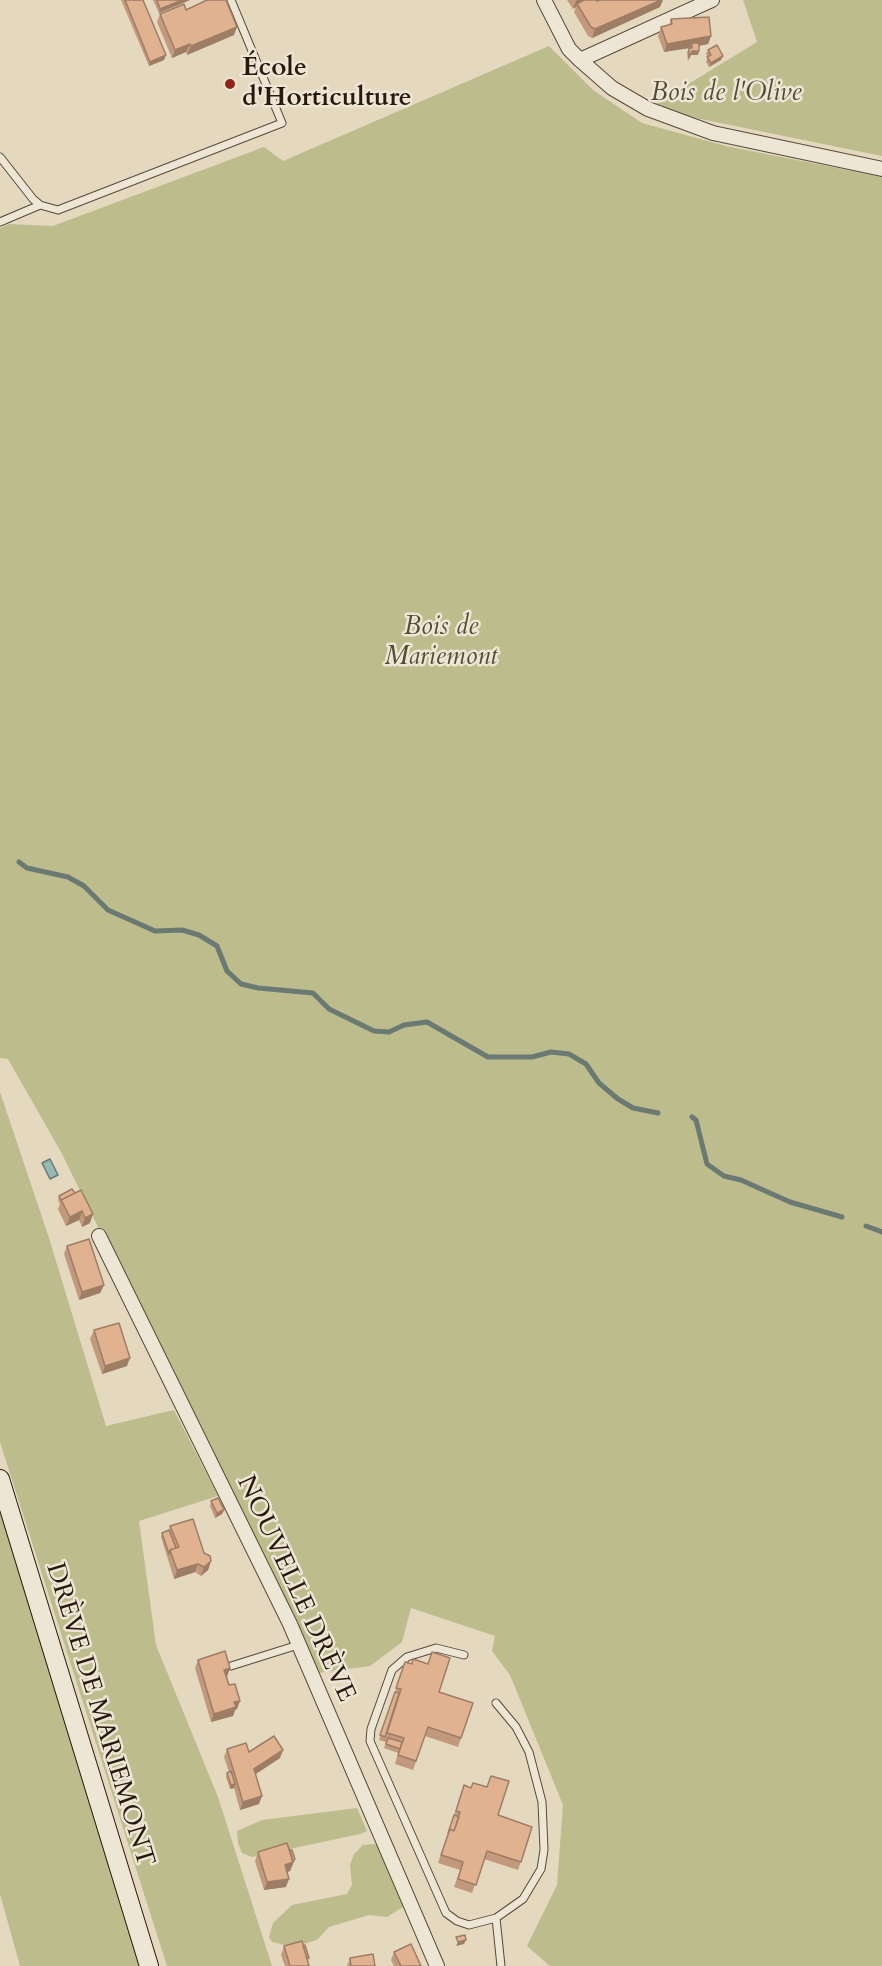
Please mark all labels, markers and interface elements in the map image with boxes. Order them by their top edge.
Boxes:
place label: École d'Horticulture [242,53,412,114]
marker: École d'Horticulture [223,77,237,91]
park label: Bois de l'Olive [651,78,801,110]
park label: Bois de Mariemont [385,612,497,674]
street label: NOUVELLE DRÈVE [229,1471,361,1707]
street label: DRÈVE DE MARIEMONT [38,1560,160,1870]

